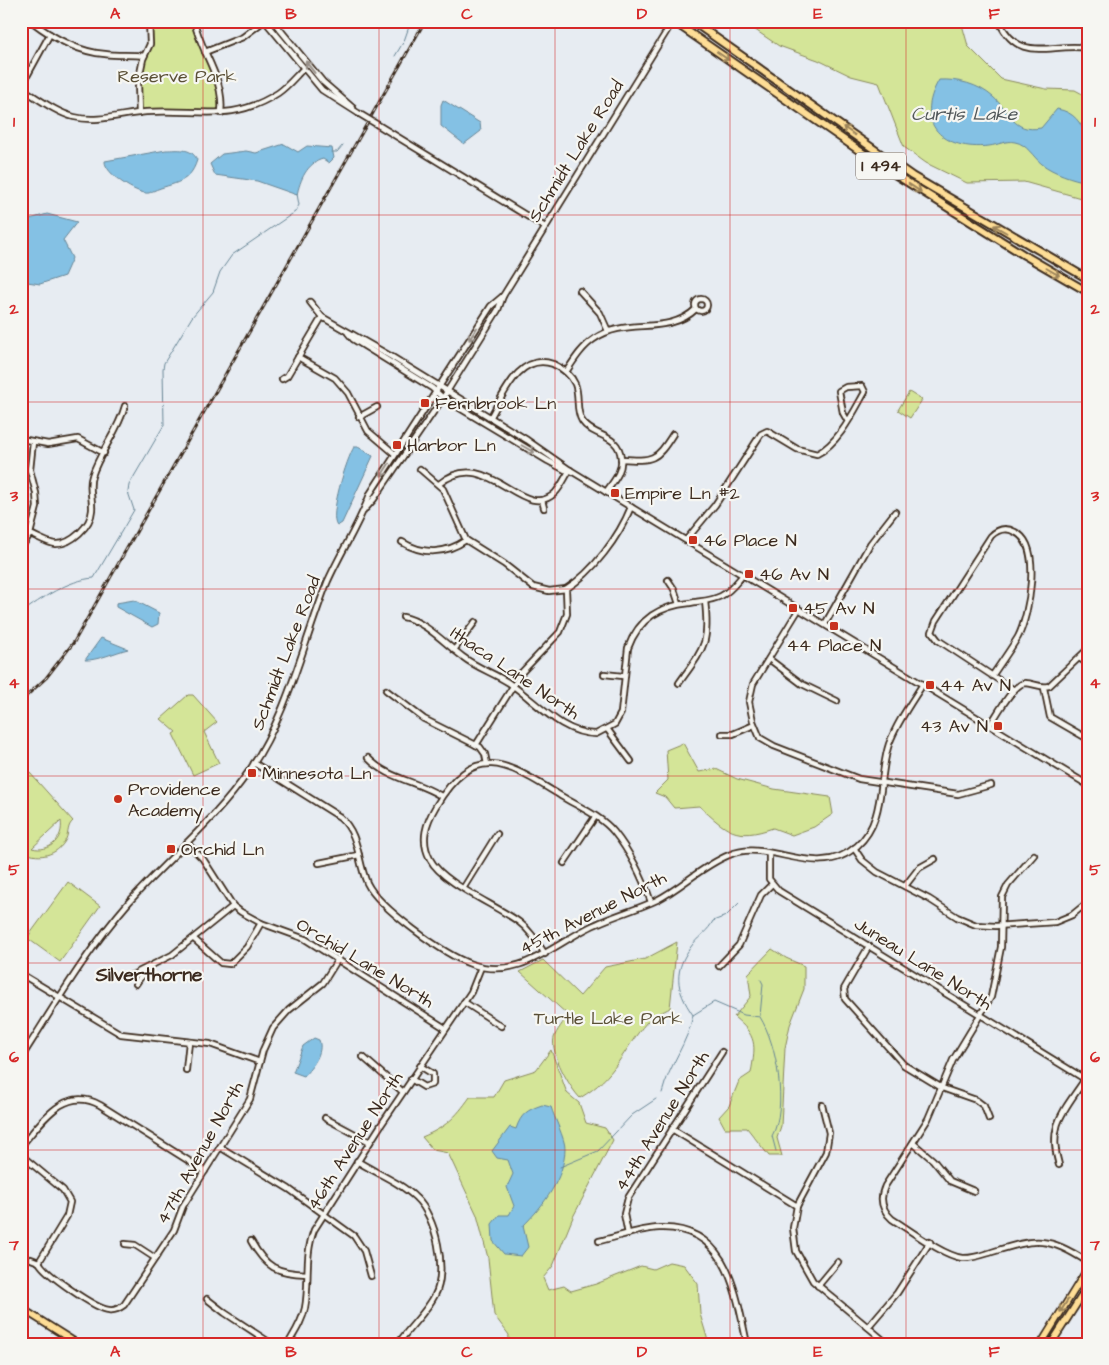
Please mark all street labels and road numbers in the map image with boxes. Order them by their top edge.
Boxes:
street label: Schmidt Lake Road [522,75,630,227]
road number: I 494 [856,153,906,180]
street label: Schmidt Lake Road [245,572,327,734]
street label: Ithaca Lane North [445,620,585,726]
street label: 45th Avenue North [515,865,671,961]
street label: Orchid Lane North [291,912,439,1014]
street label: Juneau Lane North [849,912,997,1017]
street label: 44th Avenue North [609,1046,715,1196]
street label: 46th Avenue North [301,1067,409,1215]
street label: 47th Avenue North [150,1077,250,1229]

